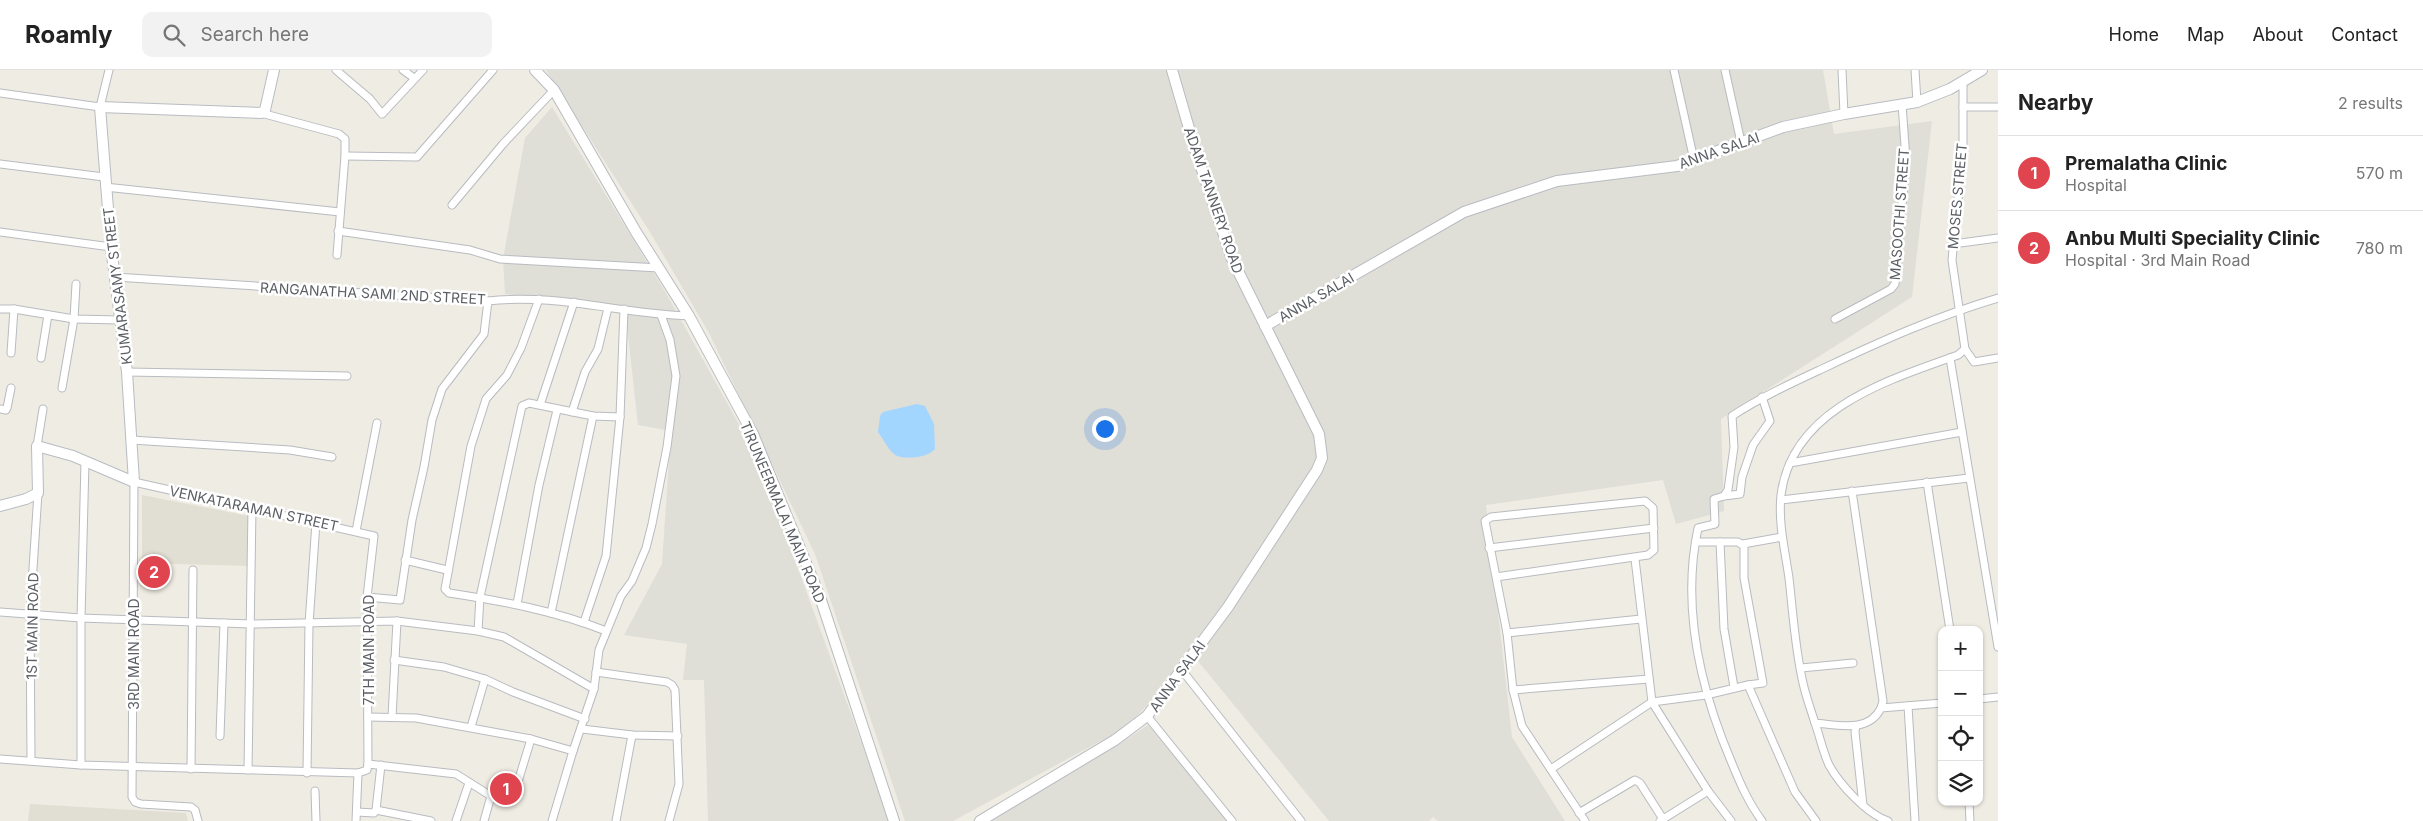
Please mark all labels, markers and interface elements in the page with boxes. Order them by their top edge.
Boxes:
search box [142,12,492,57]
text: Roamly [25,20,112,49]
icon: search [160,21,188,49]
text: Search here [200,23,309,46]
text: Home [2109,24,2159,45]
text: Map [2187,24,2224,45]
text: About [2252,24,2303,45]
text: Contact [2331,24,2398,45]
text: Nearby [2018,90,2093,115]
text: 2 results [2338,93,2403,113]
street label: ADAM TANNERY ROAD [1181,125,1247,275]
street label: ANNA SALAI [1676,128,1762,172]
street label: MOSES STREET [1944,142,1970,250]
street label: MASOOTHI STREET [1886,147,1912,281]
text: Premalatha Clinic [2065,152,2227,175]
text: 1 [2031,163,2037,183]
text: 570 m [2356,163,2403,183]
text: Hospital [2065,175,2127,195]
street label: KUMARASAMY STREET [99,206,135,366]
text: Anbu Multi Speciality Clinic [2065,227,2320,250]
text: 2 [2029,238,2039,258]
text: 780 m [2356,238,2403,258]
text: Hospital · 3rd Main Road [2065,250,2250,270]
street label: ANNA SALAI [1275,269,1357,325]
street label: RANGANATHA SAMI 2ND STREET [260,279,486,307]
your location [1092,416,1118,442]
street label: TIRUNEERMALAI MAIN ROAD [737,419,829,605]
street label: VENKATARAMAN STREET [168,482,340,534]
pin: 2 [138,553,170,591]
street label: 1ST MAIN ROAD [23,572,41,680]
street label: 7TH MAIN ROAD [360,595,377,705]
street label: 3RD MAIN ROAD [125,598,142,710]
map controls [1938,626,1983,806]
button: + [1938,626,1983,671]
street label: ANNA SALAI [1145,637,1209,715]
button: − [1938,671,1983,716]
button: locate [1938,716,1983,761]
button: layers [1938,761,1983,806]
pin: 1 [490,770,522,808]

